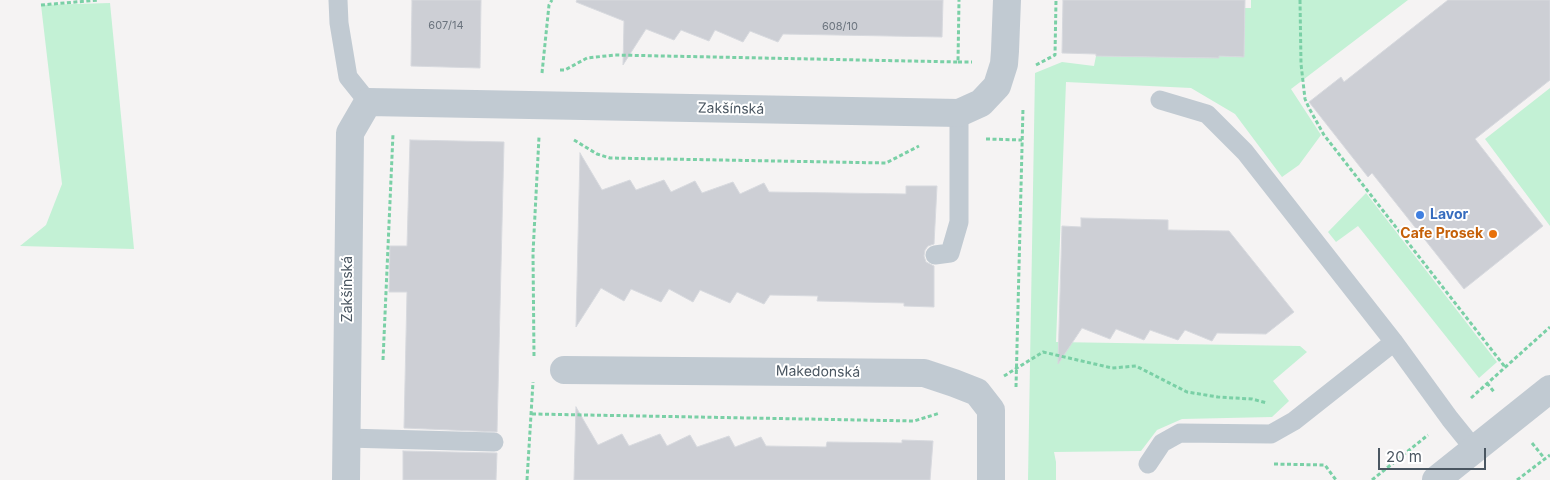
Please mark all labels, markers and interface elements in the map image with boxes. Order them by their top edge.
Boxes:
house number: 607/14 [428,19,464,33]
house number: 608/10 [822,20,858,34]
street label: Zakšínská [698,100,764,118]
place label: Lavor [1430,207,1468,223]
marker: Lavor [1414,209,1426,221]
place label: Cafe Prosek [1400,226,1483,242]
marker: Cafe Prosek [1487,228,1499,240]
street label: Zakšínská [340,256,356,322]
street label: Makedonská [776,363,860,381]
scale bar [1380,438,1488,470]
text: 20 m [1386,447,1422,466]

